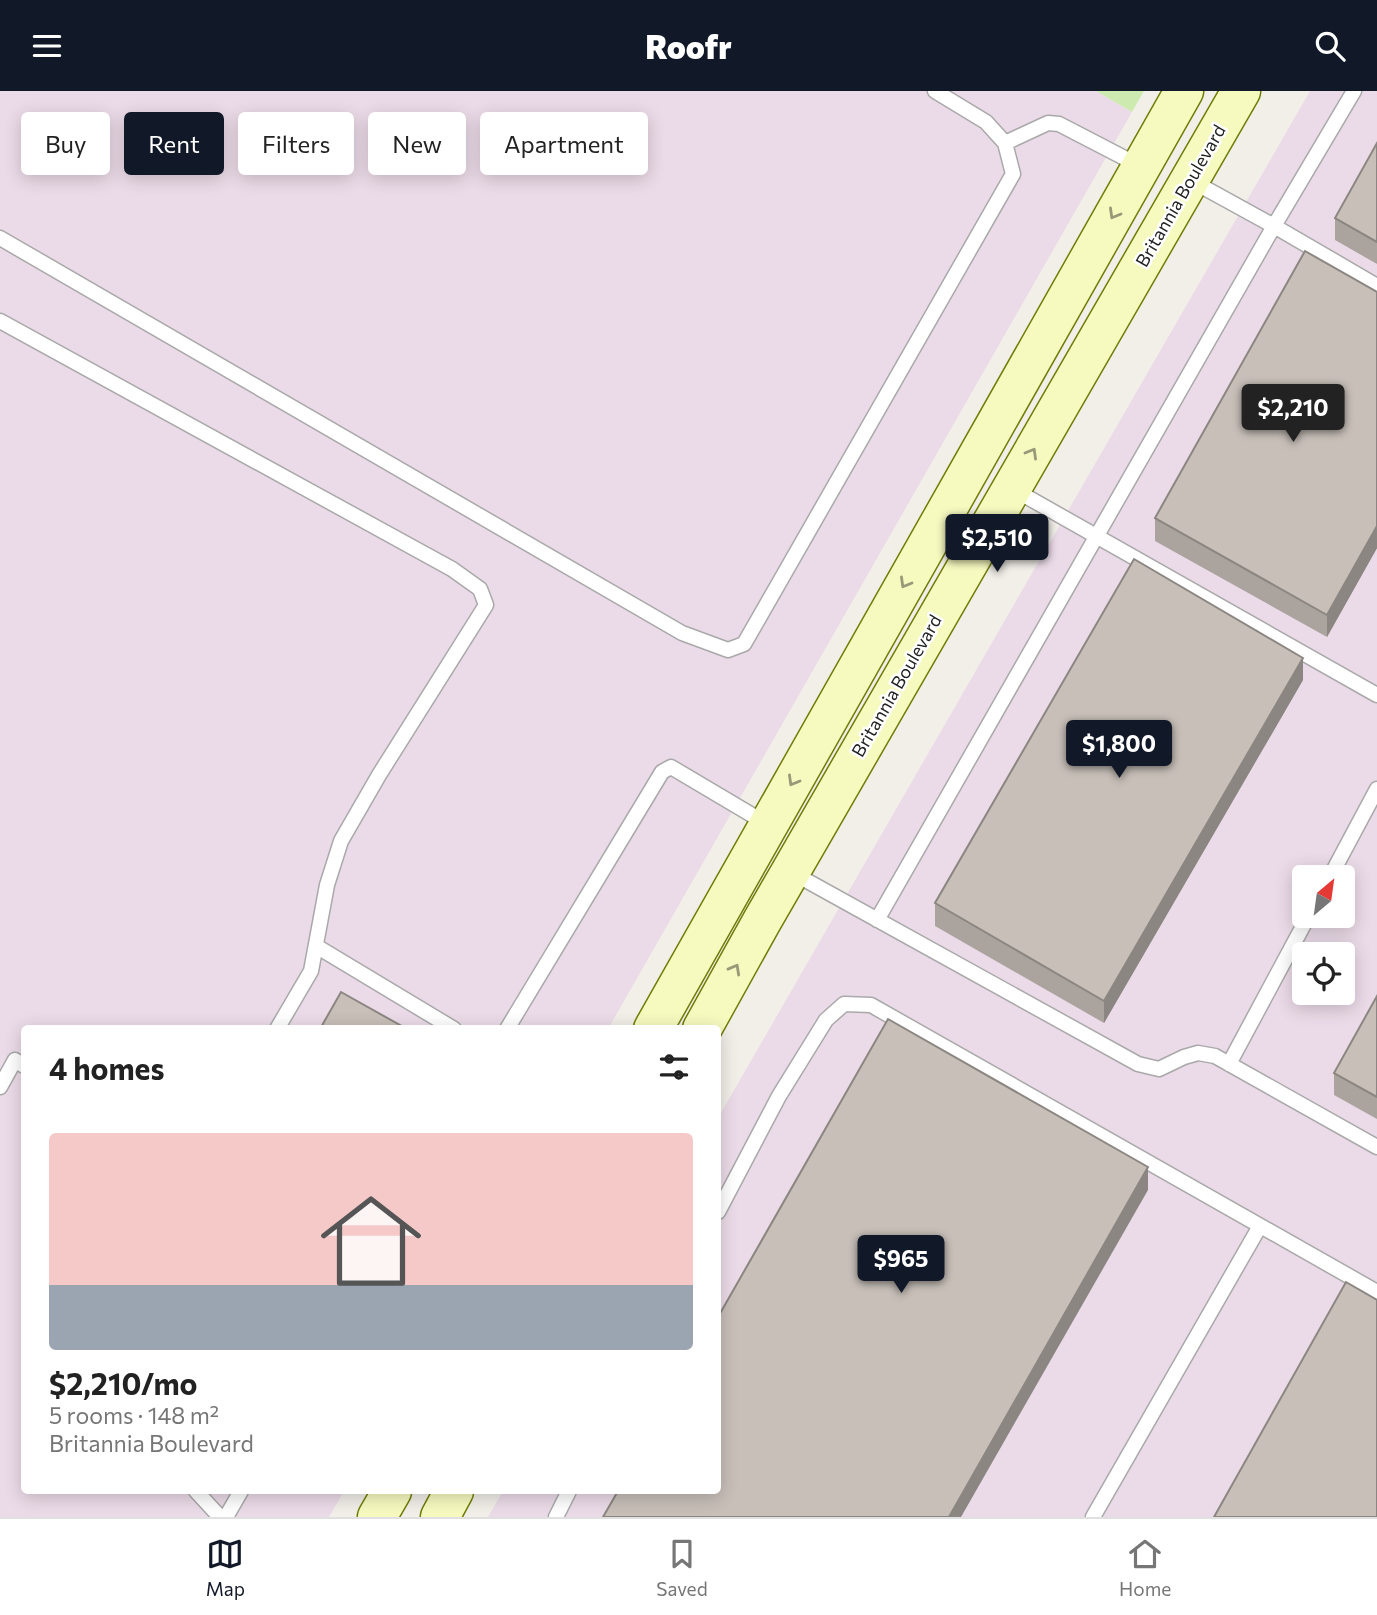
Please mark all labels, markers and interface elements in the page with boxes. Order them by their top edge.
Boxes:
text: Roofr [645,26,732,66]
icon: menu [28,27,66,65]
icon: search [1311,27,1349,65]
chip: Buy [21,112,110,175]
chip: Rent [124,112,224,175]
chip: Filters [238,112,354,175]
chip: New [368,112,466,175]
chip: Apartment [480,112,648,175]
street label: Britannia Boulevard [1131,121,1230,270]
one-way arrow [1109,207,1122,220]
pin: $2,210 [1236,385,1350,444]
text: $2,210 [1258,393,1328,421]
one-way arrow [1024,448,1037,461]
pin: $2,510 [940,515,1054,574]
text: $2,510 [961,523,1033,551]
one-way arrow [900,576,913,588]
street label: Britannia Boulevard [847,611,946,760]
pin: $1,800 [1062,721,1176,780]
text: $1,800 [1082,729,1156,757]
one-way arrow [788,774,801,786]
north arrow [1292,865,1354,927]
map controls [1292,865,1355,1005]
button: locate [1292,942,1355,1005]
one-way arrow [727,964,740,976]
icon: filters [655,1048,693,1086]
text: 4 homes [49,1049,164,1086]
icon: home [308,1178,434,1304]
pin: $965 [860,1235,942,1295]
text: $965 [873,1244,929,1272]
text: $2,210/mo [49,1364,198,1401]
text: 5 rooms · 148 m² [49,1401,219,1429]
text: Britannia Boulevard [49,1429,254,1457]
tab: Map [206,1535,245,1600]
tab: Saved [656,1535,708,1600]
tab: Home [1119,1535,1171,1600]

